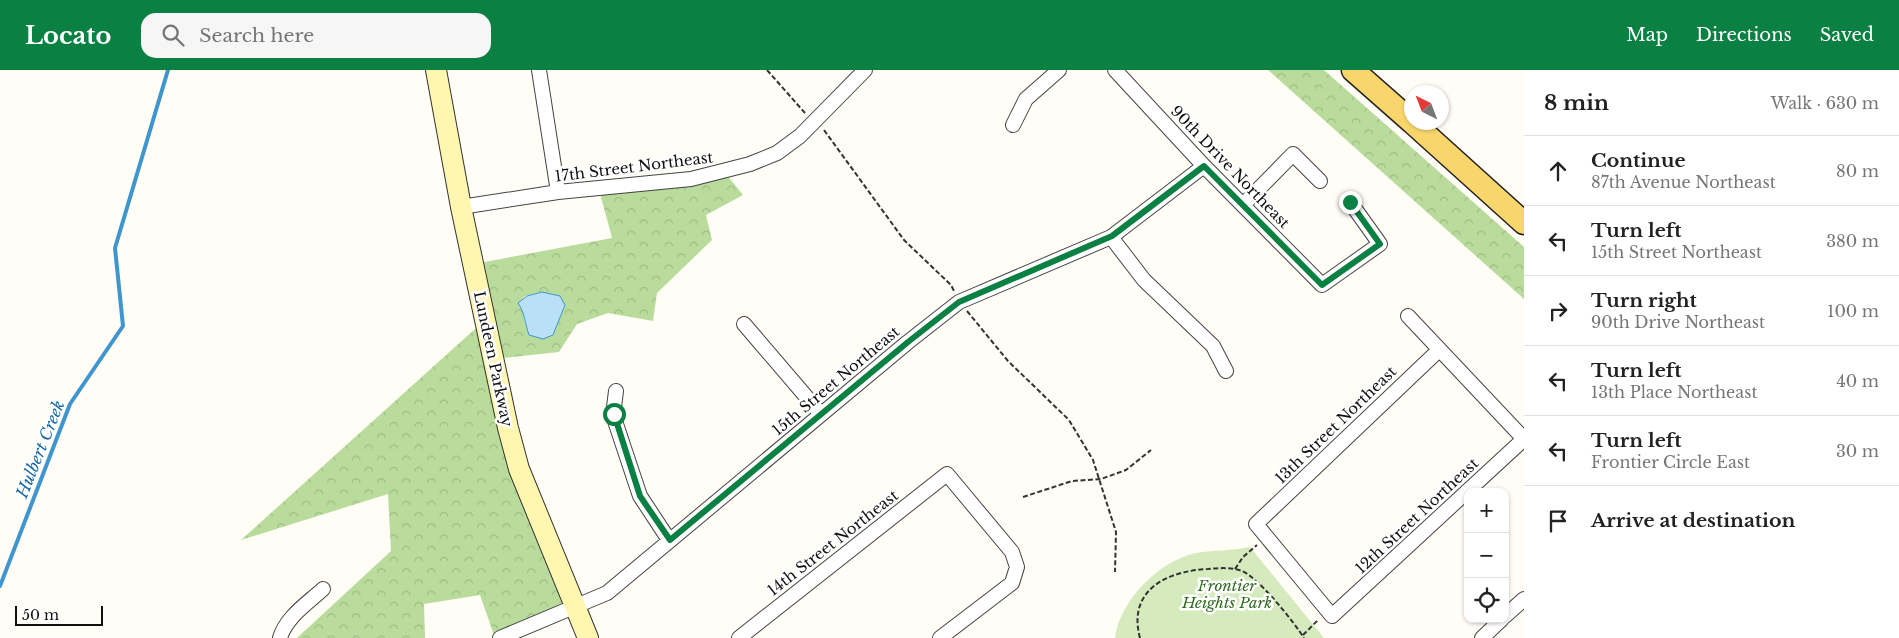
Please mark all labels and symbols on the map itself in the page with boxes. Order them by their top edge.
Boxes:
north arrow [1404,85,1449,130]
street label: 90th Drive Northeast [1167,101,1294,232]
street label: 17th Street Northeast [554,147,714,186]
route end [1339,191,1362,214]
street label: Lundeen Parkway [470,289,517,429]
street label: 15th Street Northeast [768,322,903,439]
street label: 13th Street Northeast [1271,362,1400,487]
water label: Hulbert Creek [11,397,69,502]
route start [603,403,626,426]
street label: 12th Street Northeast [1351,454,1482,578]
street label: 14th Street Northeast [764,485,902,600]
park label: Frontier Heights Park [1181,576,1272,612]
scale bar [15,603,102,626]

